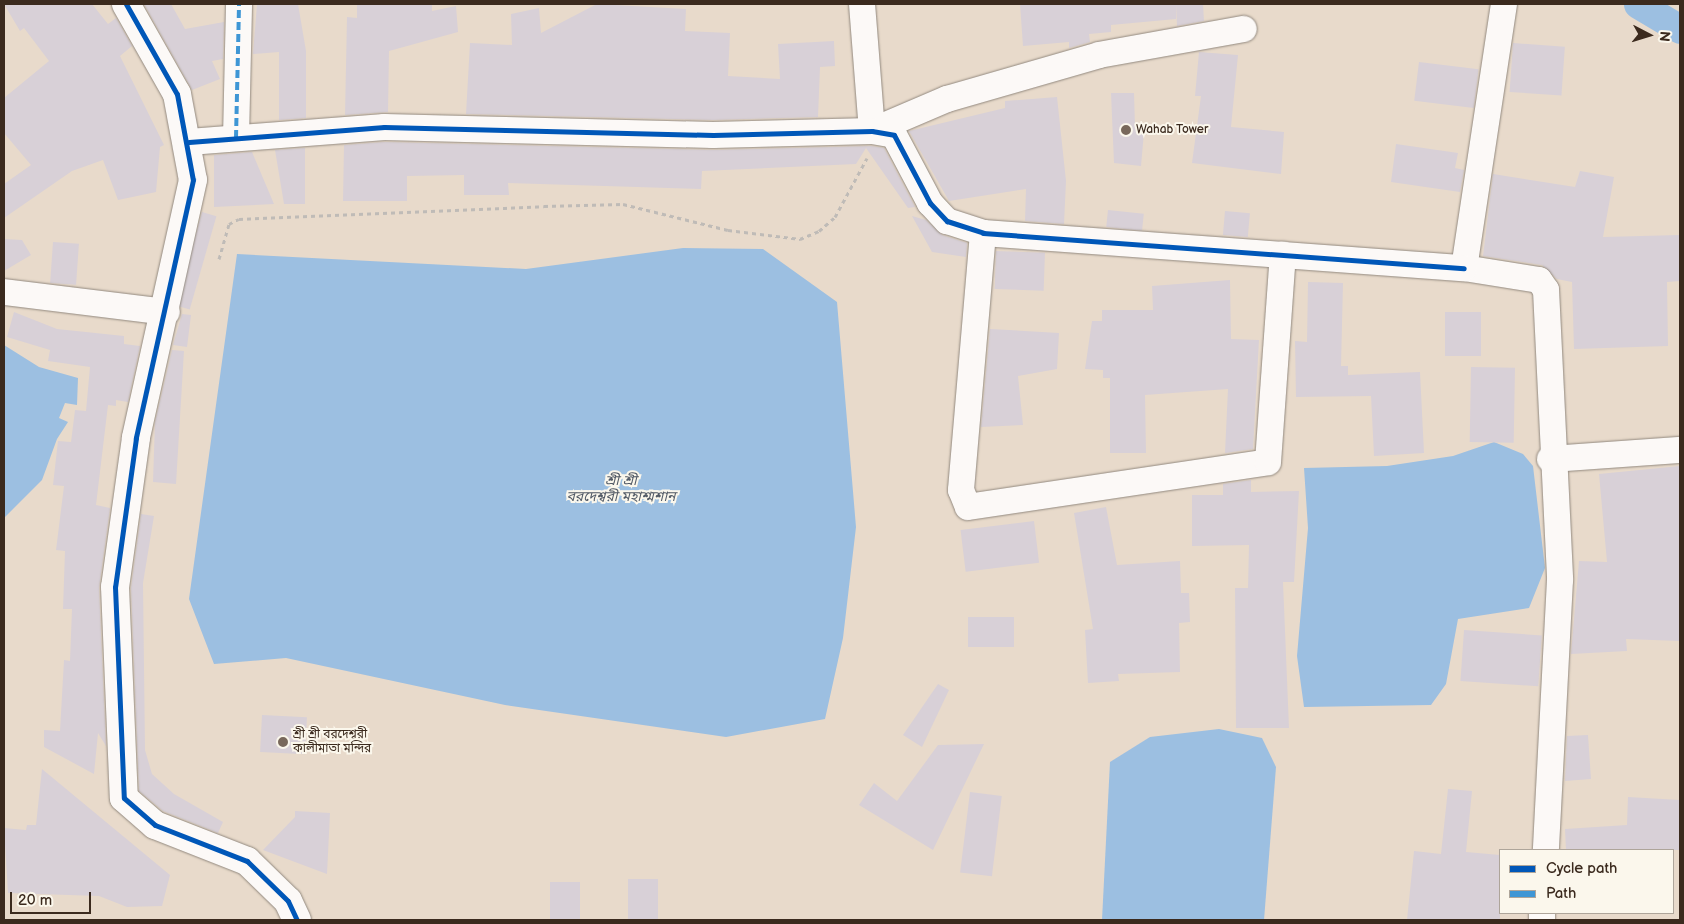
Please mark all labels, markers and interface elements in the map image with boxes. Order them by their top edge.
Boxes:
north arrow [1624,10,1674,60]
text: N [1656,30,1673,42]
place label: Wahab Tower [1136,123,1209,137]
marker: Wahab Tower [1120,124,1132,136]
water label: শ্রী শ্রী বরদেশ্বরী মহাশ্মশান [566,473,676,506]
place label: শ্রী শ্রী বরদেশ্বরী কালীমাতা মন্দির [293,728,371,756]
marker: শ্রী শ্রী বরদেশ্বরী কালীমাতা মন্দির [277,736,289,748]
legend [1499,849,1674,914]
text: Cycle path [1546,859,1617,878]
scale bar [12,882,94,914]
text: Path [1546,884,1576,903]
text: 20 m [18,891,52,910]

